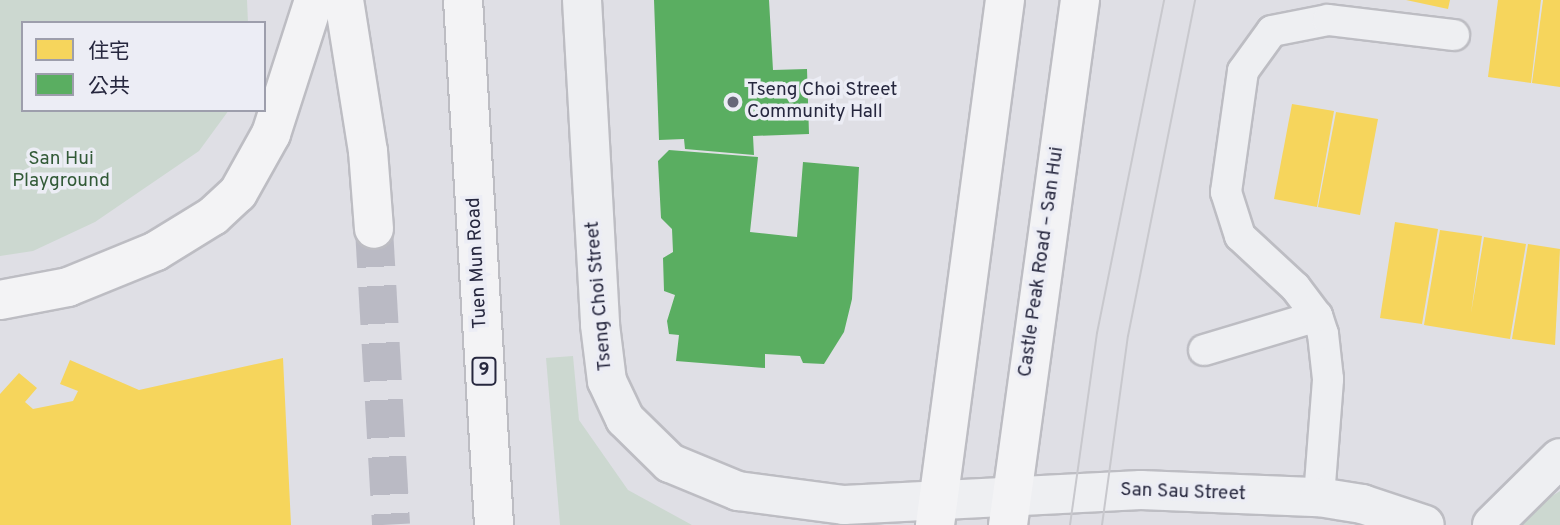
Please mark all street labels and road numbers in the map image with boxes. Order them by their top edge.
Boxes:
street label: Castle Peak Road – San Hui [1015,145,1069,379]
street label: Tuen Mun Road [463,197,493,329]
street label: Tseng Choi Street [582,220,618,372]
road number: 9 [470,356,498,386]
street label: San Sau Street [1120,479,1246,507]

